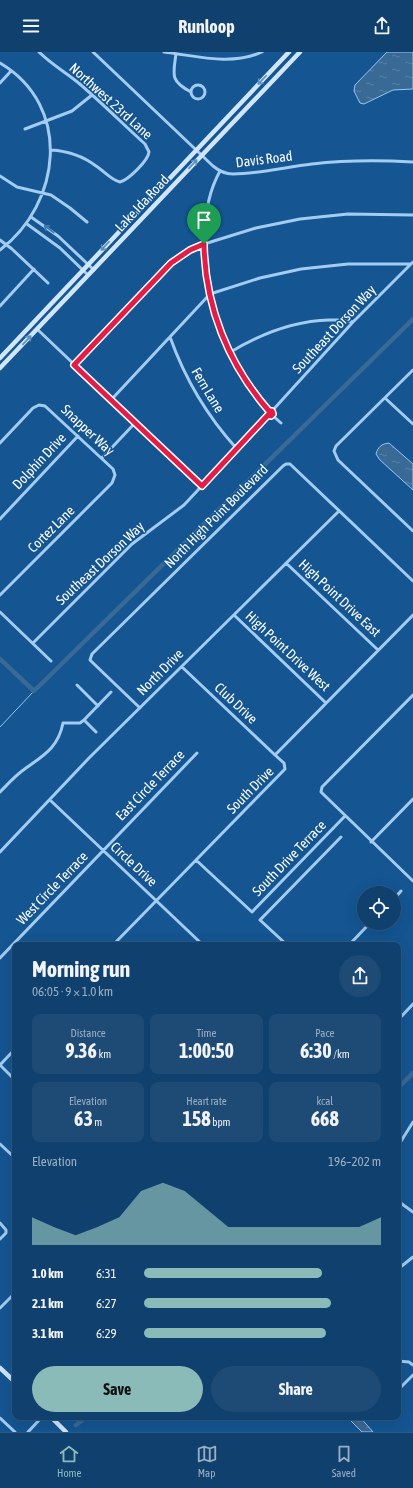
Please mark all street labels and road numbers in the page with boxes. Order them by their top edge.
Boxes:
street label: Northwest 23rd Lane [66,60,156,142]
street label: Davis Road [235,148,293,170]
street label: Lake Ida Road [112,171,172,235]
street label: Southeast Dorson Way [289,281,379,376]
street label: Fern Lane [188,365,228,415]
street label: Snapper Way [58,401,118,459]
street label: Dolphin Drive [9,430,69,492]
street label: North High Point Boulevard [161,461,271,571]
street label: Cortez Lane [24,502,78,556]
street label: Southeast Dorson Way [53,518,148,608]
street label: High Point Drive East [296,556,384,640]
street label: High Point Drive West [243,608,333,694]
street label: North Drive [134,646,186,698]
street label: Club Drive [211,679,261,727]
street label: East Circle Terrace [112,746,188,824]
street label: South Drive [223,763,277,817]
street label: South Drive Terrace [249,817,329,899]
street label: Circle Drive [107,838,161,890]
street label: West Circle Terrace [13,848,91,928]

